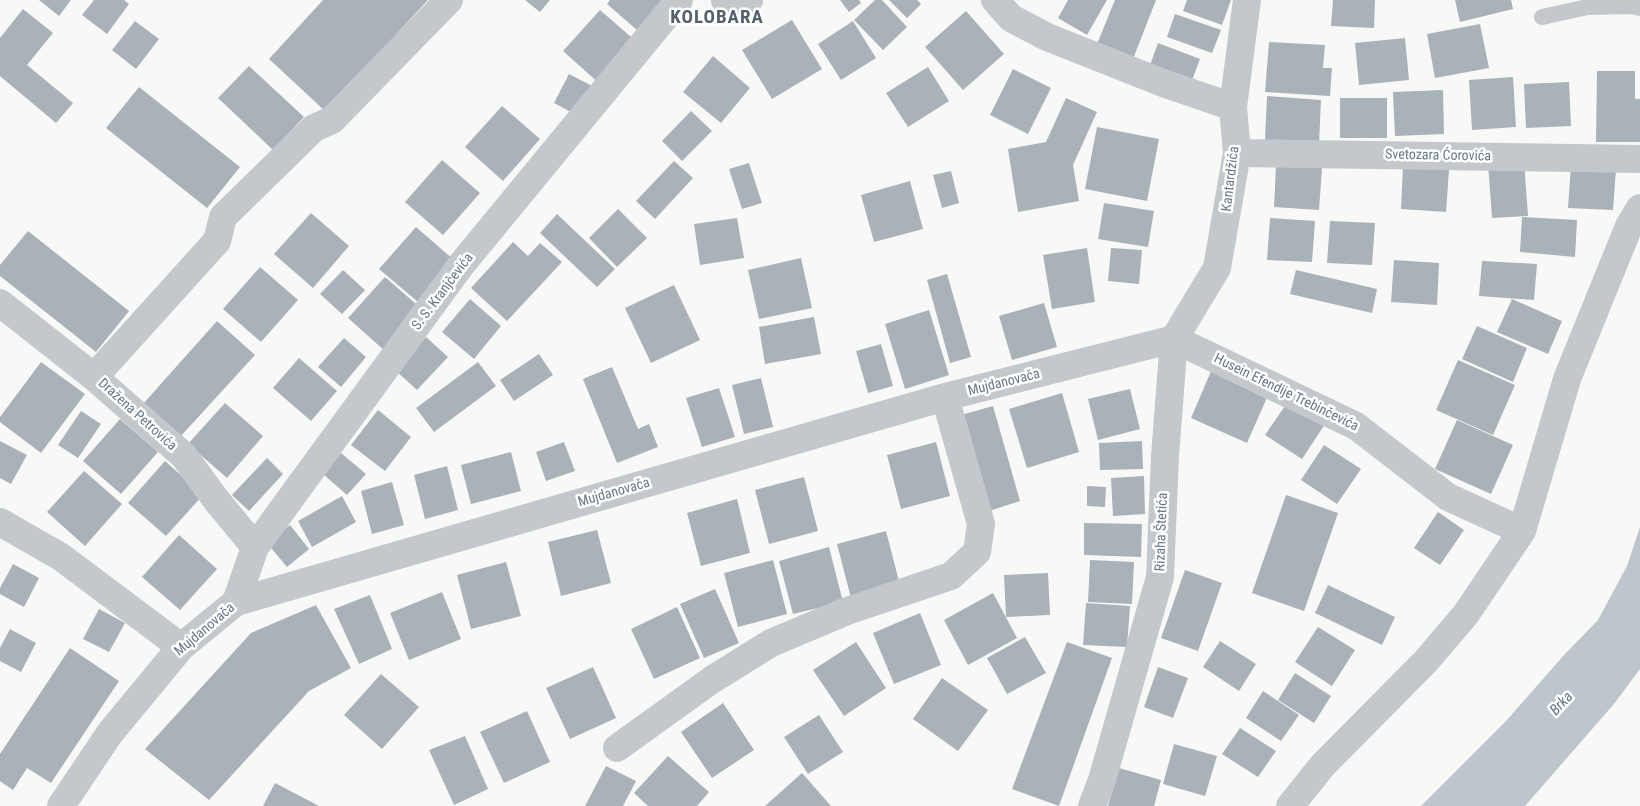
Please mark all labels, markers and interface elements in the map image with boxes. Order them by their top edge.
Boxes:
district label: KOLOBARA [669,7,765,29]
street label: Kantardžića [1219,145,1243,213]
street label: Svetozara Ćorovića [1385,147,1491,165]
street label: S. S. Kranjčevića [409,250,477,334]
street label: Husein Efendije Trebinčevića [1211,351,1361,435]
street label: Mujdanovača [966,366,1042,400]
street label: Dražena Petrovića [94,375,180,455]
street label: Mujdanovača [576,475,652,511]
street label: Rizaha Štetića [1152,492,1172,572]
street label: Mujdanovača [171,600,239,660]
water label: Brka [1547,688,1577,720]

